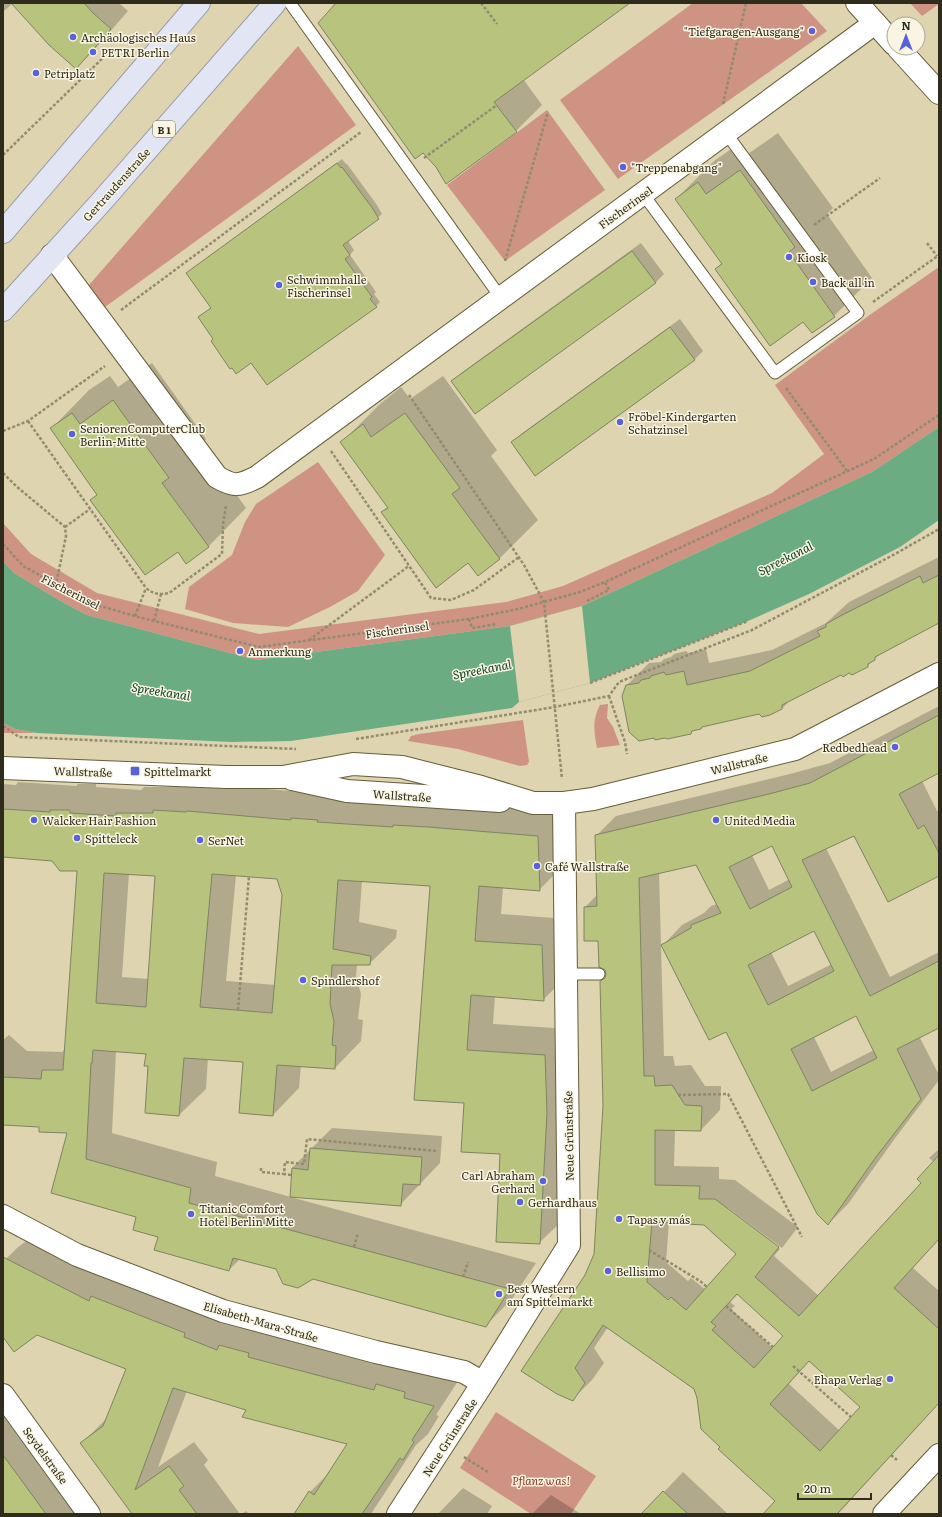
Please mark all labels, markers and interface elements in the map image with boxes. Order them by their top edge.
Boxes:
north arrow [886,16,926,56]
text: N [901,17,911,33]
place label: "Tiefgaragen-Ausgang" [684,23,804,39]
marker: "Tiefgaragen-Ausgang" [807,26,817,36]
place label: Archäologisches Haus [81,29,196,45]
marker: Archäologisches Haus [68,32,78,42]
place label: PETRI Berlin [101,44,170,60]
marker: PETRI Berlin [88,47,98,57]
place label: Petriplatz [44,65,96,81]
marker: Petriplatz [31,68,41,78]
road number: B 1 [153,121,175,137]
street label: Gertraudenstraße [79,144,154,224]
place label: "Treppenabgang" [631,159,722,175]
marker: "Treppenabgang" [618,162,628,172]
street label: Fischerinsel [594,182,656,232]
place label: Kiosk [797,249,827,265]
marker: Kiosk [784,252,794,262]
place label: Schwimmhalle Fischerinsel [287,271,367,300]
place label: Back all in [821,274,875,290]
marker: Back all in [808,277,818,287]
marker: Schwimmhalle Fischerinsel [274,280,284,290]
place label: Fröbel-Kindergarten Schatzinsel [628,408,736,437]
marker: Fröbel-Kindergarten Schatzinsel [615,417,625,427]
place label: SeniorenComputerClub Berlin-Mitte [80,420,205,449]
marker: SeniorenComputerClub Berlin-Mitte [67,429,77,439]
water label: Spreekanal [754,536,816,580]
street label: Fischerinsel [39,569,103,613]
street label: Fischerinsel [364,617,430,641]
place label: Anmerkung [248,643,312,659]
marker: Anmerkung [235,646,245,656]
water label: Spreekanal [451,654,513,684]
water label: Spreekanal [130,677,192,705]
place label: Redbedhead [822,739,887,755]
marker: Redbedhead [890,742,900,752]
street label: Wallstraße [709,748,770,778]
street label: Wallstraße [53,762,113,780]
place label: Spittelmarkt [144,763,212,779]
marker: Spittelmarkt [129,765,141,777]
street label: Wallstraße [372,785,432,805]
place label: Walcker Hair Fashion [42,812,156,828]
place label: United Media [724,812,795,828]
marker: Walcker Hair Fashion [29,815,39,825]
marker: United Media [711,815,721,825]
place label: Spitteleck [85,830,138,846]
place label: SerNet [208,832,245,848]
marker: Spitteleck [72,833,82,843]
marker: SerNet [195,835,205,845]
place label: Café Wallstraße [545,858,629,874]
marker: Café Wallstraße [532,861,542,871]
place label: Spindlershof [311,972,380,988]
marker: Spindlershof [298,975,308,985]
street label: Neue Grünstraße [559,1091,577,1181]
place label: Carl Abraham Gerhard [461,1167,535,1196]
marker: Carl Abraham Gerhard [538,1176,548,1186]
place label: Gerhardhaus [528,1194,597,1210]
marker: Gerhardhaus [515,1197,525,1207]
place label: Titanic Comfort Hotel Berlin Mitte [199,1200,294,1229]
marker: Titanic Comfort Hotel Berlin Mitte [186,1209,196,1219]
place label: Tapas y más [627,1211,690,1227]
marker: Tapas y más [614,1214,624,1224]
place label: Bellisimo [616,1263,666,1279]
marker: Bellisimo [603,1266,613,1276]
place label: Best Western am Spittelmarkt [507,1280,594,1309]
marker: Best Western am Spittelmarkt [494,1289,504,1299]
street label: Elisabeth-Mara-Straße [202,1297,321,1345]
place label: Ehapa Verlag [814,1371,883,1387]
marker: Ehapa Verlag [885,1374,895,1384]
street label: Neue Grünstraße [418,1395,480,1479]
street label: Seydelstraße [20,1423,72,1487]
park label: Pflanz was! [512,1472,570,1488]
scale bar [798,1475,871,1501]
text: 20 m [804,1479,831,1497]

